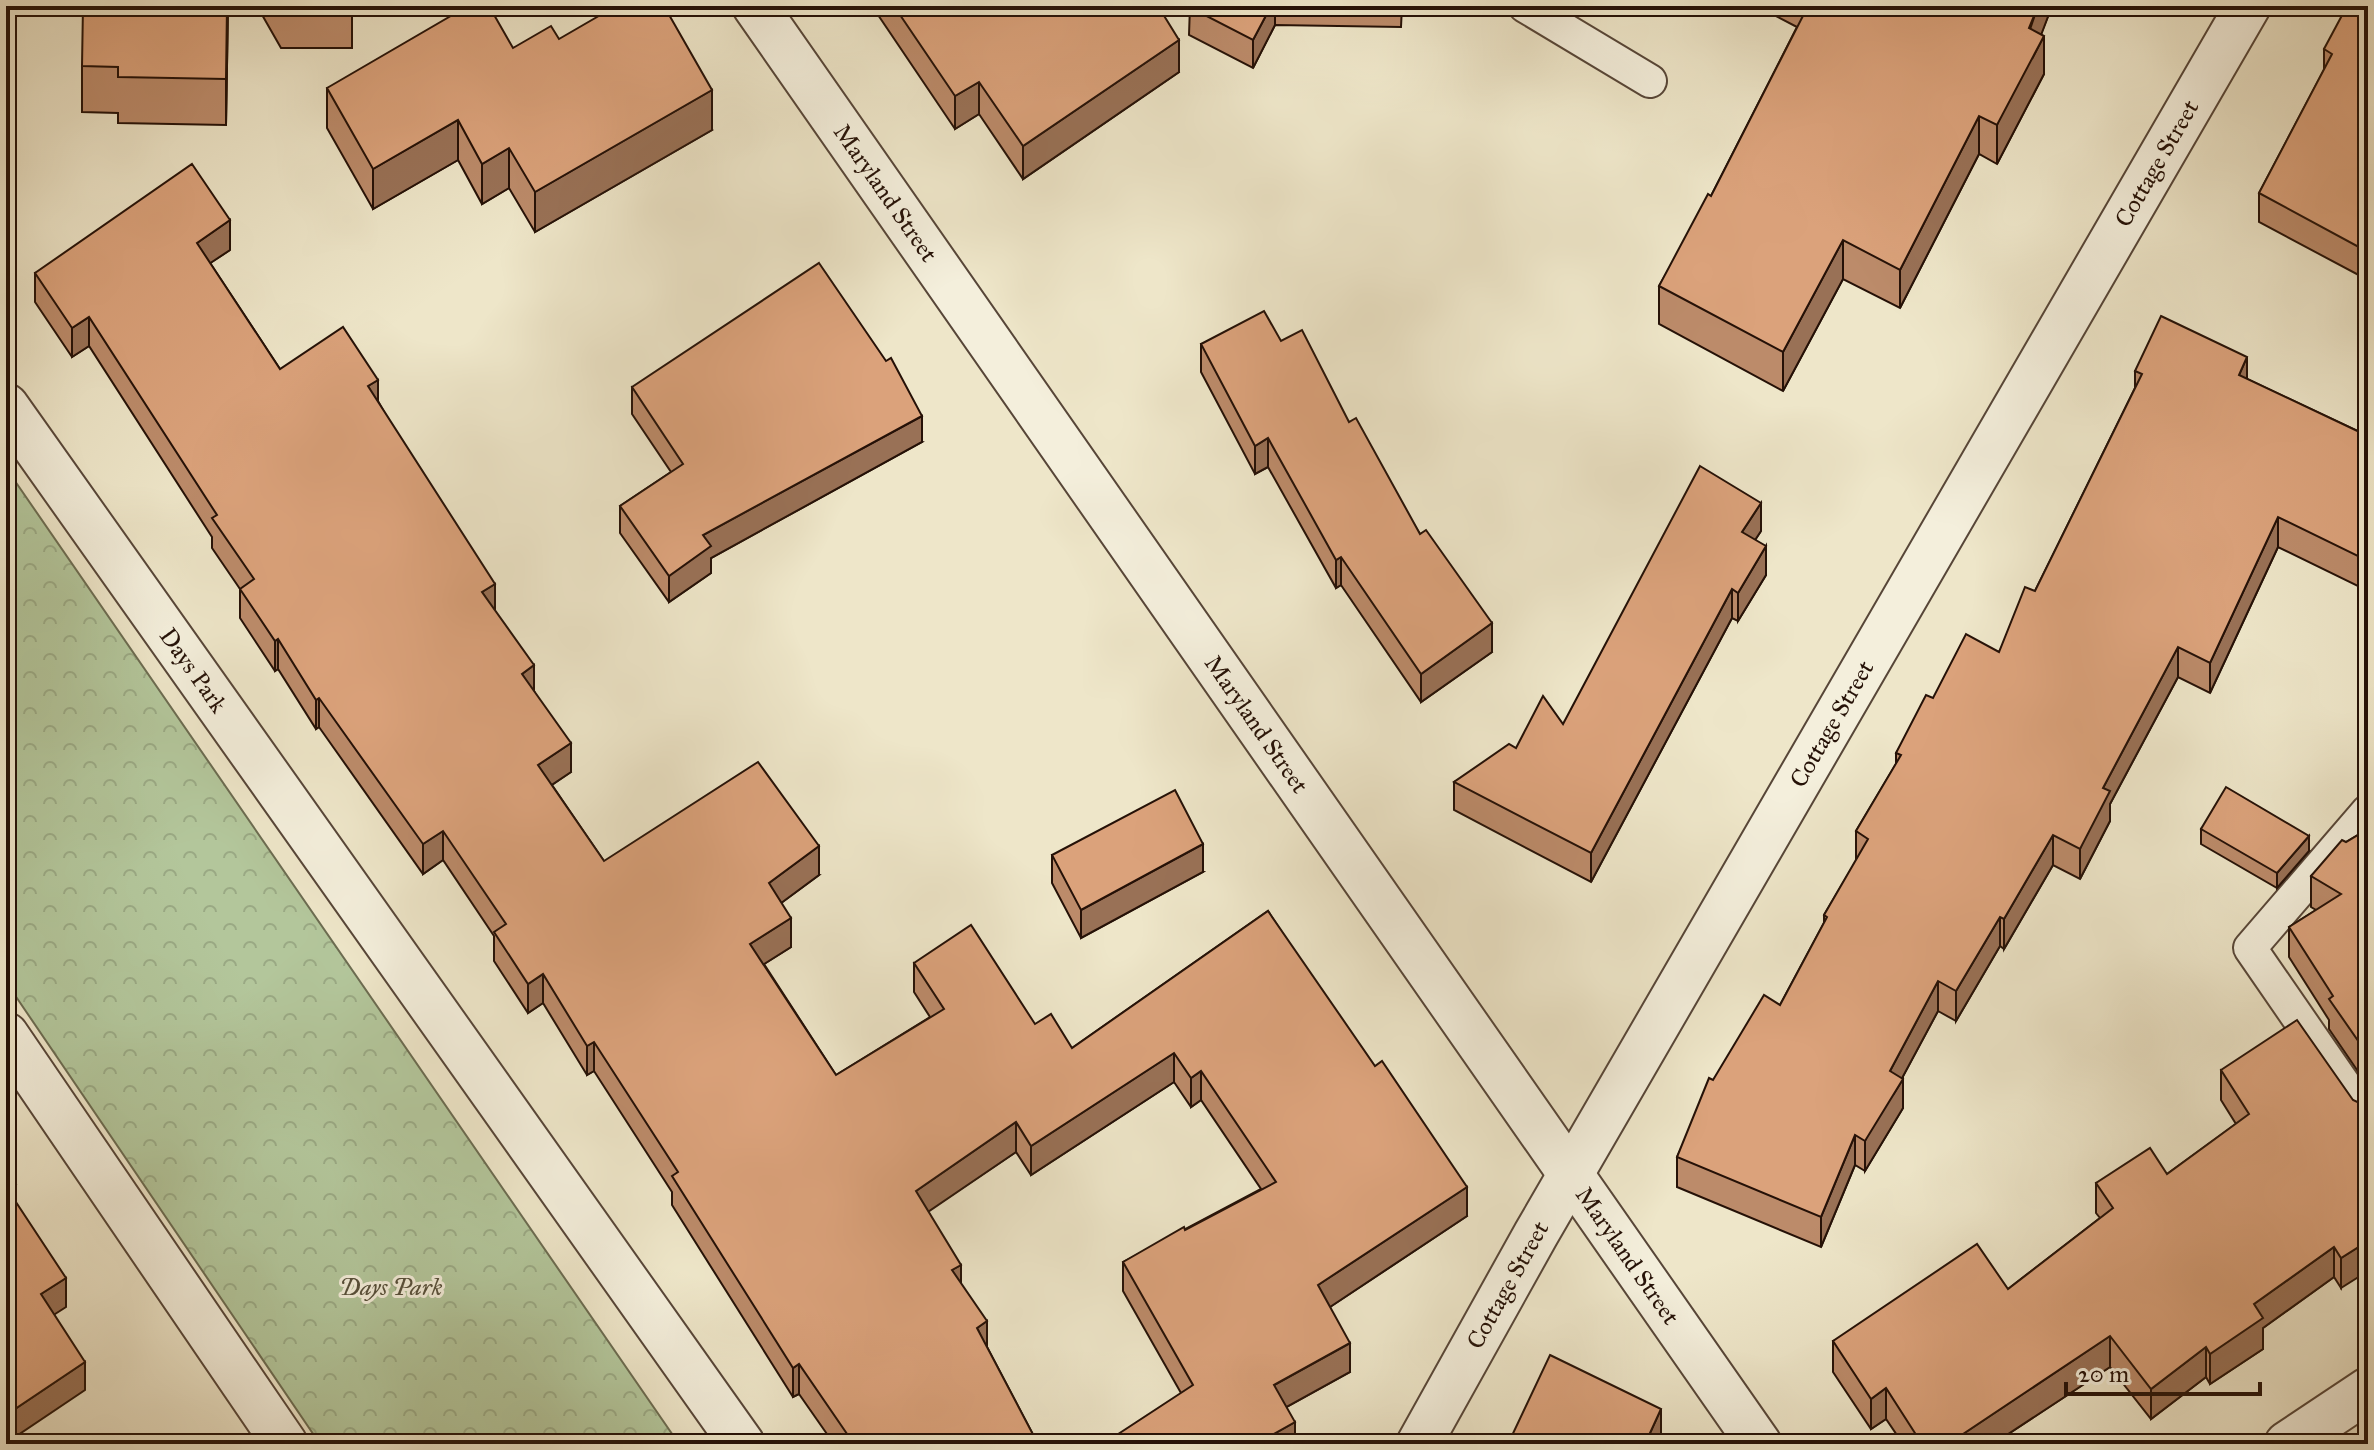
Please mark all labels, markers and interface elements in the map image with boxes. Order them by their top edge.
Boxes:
street label: Cottage Street [2108,94,2206,232]
street label: Maryland Street [827,118,944,268]
street label: Days Park [153,622,234,719]
street label: Maryland Street [1198,649,1315,799]
street label: Cottage Street [1783,655,1881,793]
street label: Maryland Street [1569,1181,1686,1331]
street label: Cottage Street [1460,1215,1556,1354]
park label: Days Park [339,1272,443,1302]
scale bar [2066,1346,2260,1396]
text: 20 m [2078,1359,2129,1389]

